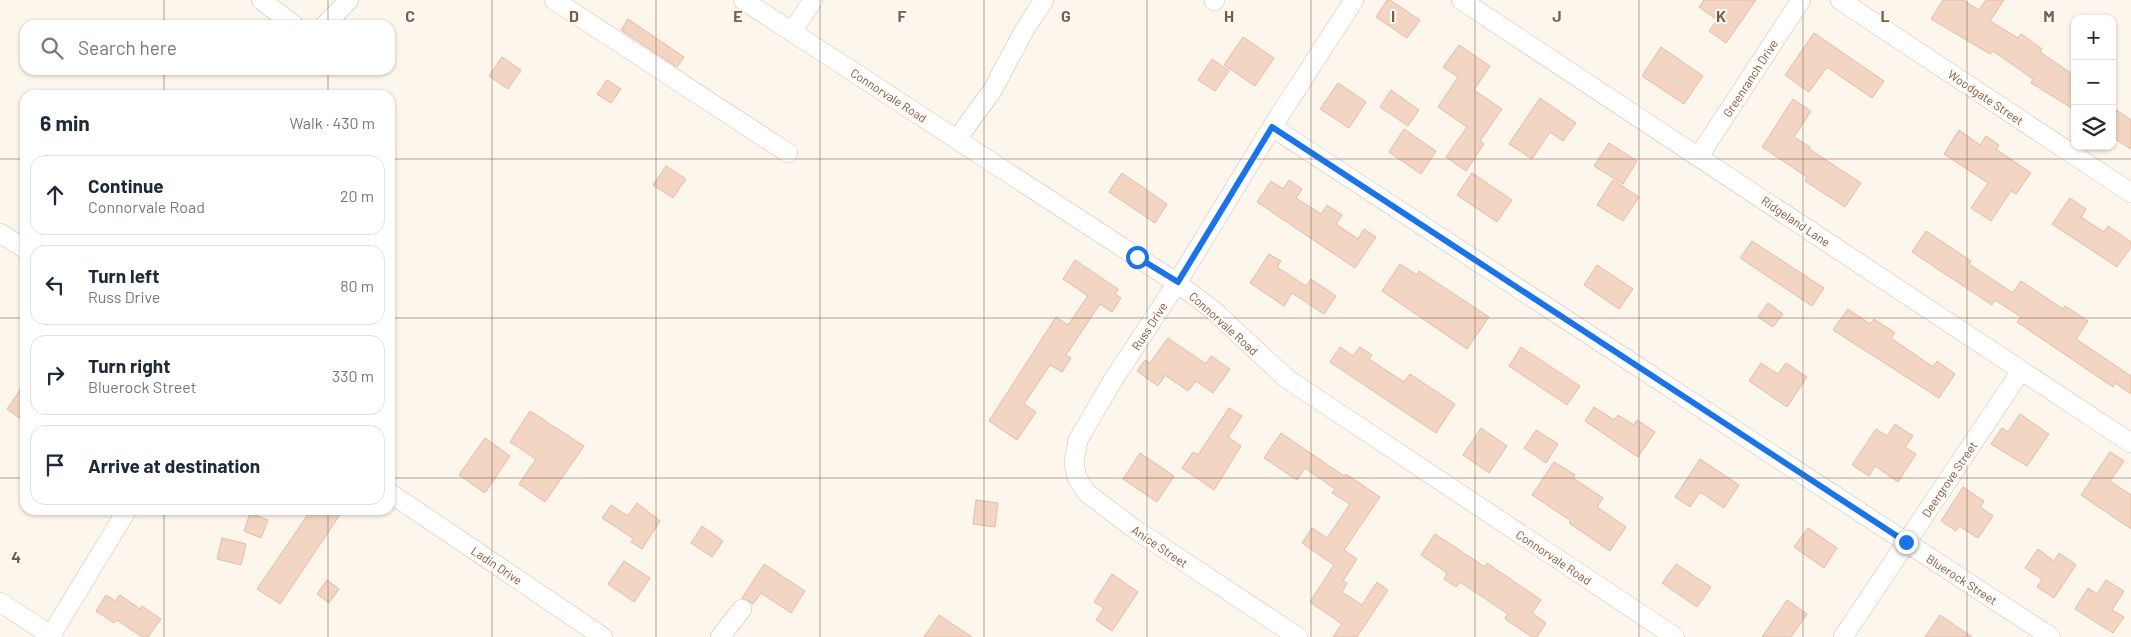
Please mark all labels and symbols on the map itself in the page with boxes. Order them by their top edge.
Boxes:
text: C [405,6,415,25]
text: D [569,6,579,25]
text: E [733,6,743,25]
text: F [898,6,907,25]
text: G [1061,6,1071,25]
text: H [1224,6,1234,25]
text: I [1391,6,1395,25]
text: J [1552,6,1562,25]
text: K [1716,6,1726,25]
text: L [1880,6,1890,25]
text: M [2043,6,2055,25]
street label: Greenranch Drive [1720,37,1780,119]
street label: Connorvale Road [848,65,930,125]
street label: Woodgate Street [1946,67,2026,127]
street label: Ridgeland Lane [1759,193,1833,249]
route start [1126,246,1149,269]
street label: Connorvale Road [1187,288,1261,358]
street label: Russ Drive [1128,299,1170,353]
street label: Deergrove Street [1918,438,1980,520]
street label: Anice Street [1129,522,1191,570]
street label: Connorvale Road [1514,527,1594,587]
route end [1895,531,1918,554]
street label: Ladin Drive [469,543,525,587]
text: 4 [11,547,21,566]
street label: Bluerock Street [1924,551,2000,607]

